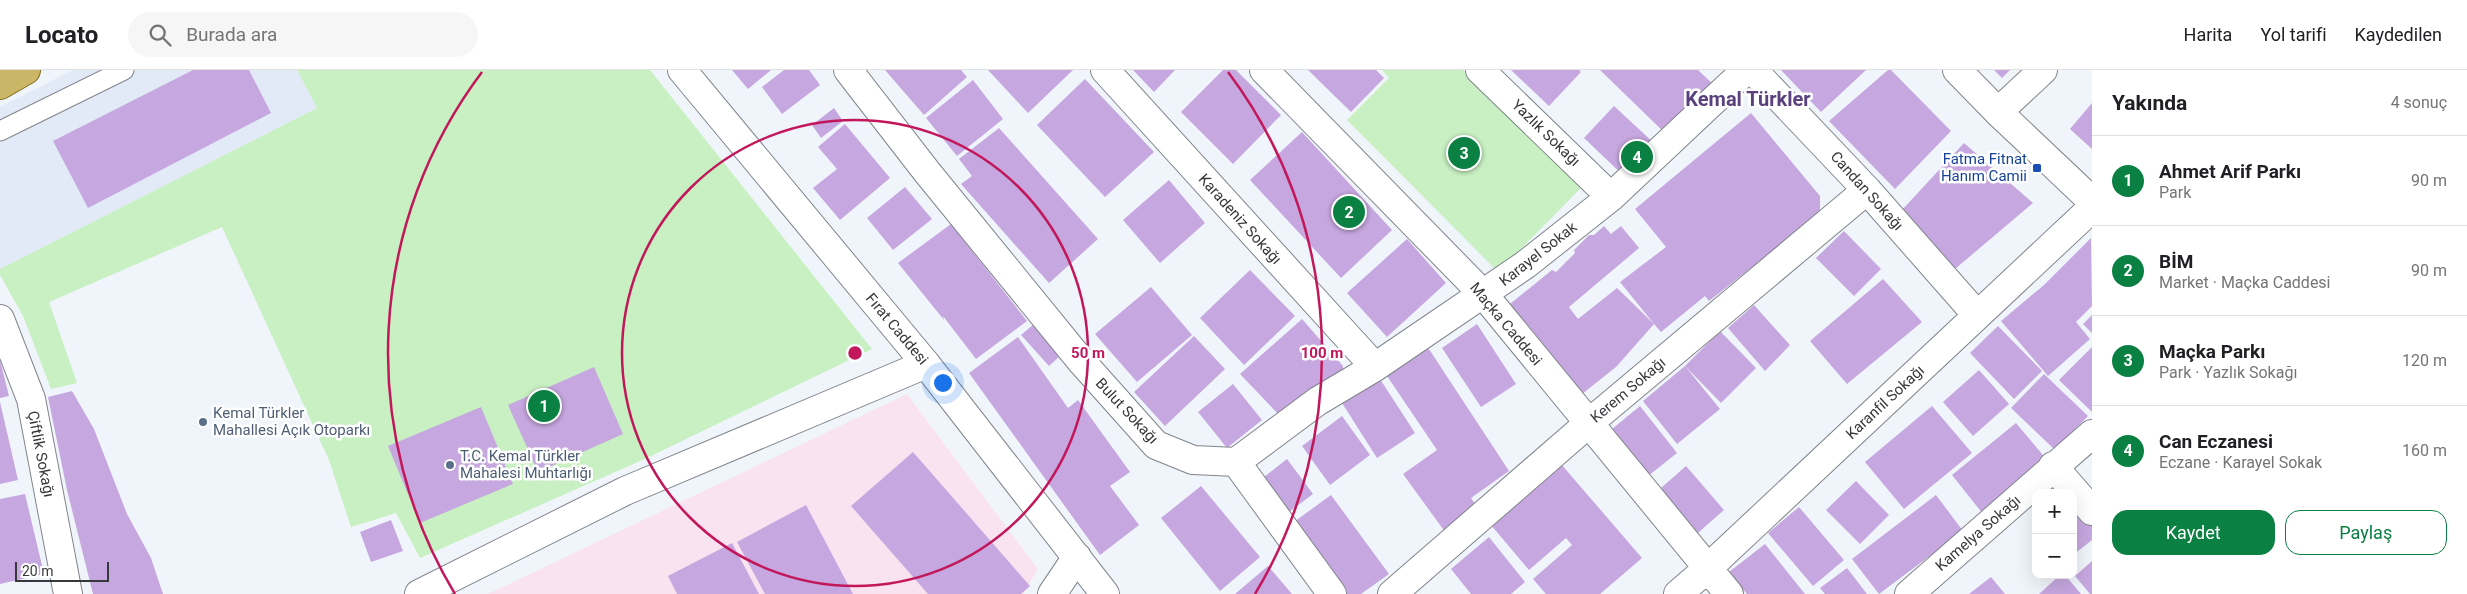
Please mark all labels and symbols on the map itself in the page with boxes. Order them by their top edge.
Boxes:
district label: Kemal Türkler [1685,87,1811,111]
street label: Yazlık Sokağı [1508,96,1584,170]
pin: 3 [1448,134,1480,172]
pin: 4 [1621,138,1653,176]
street label: Candan Sokağı [1827,148,1907,234]
place label: Fatma Fitnat Hanım Camii [1941,150,2027,185]
marker: Fatma Fitnat Hanım Camii [2031,162,2043,174]
street label: Karadeniz Sokağı [1195,170,1285,268]
pin: 2 [1333,193,1365,231]
street label: Karayel Sokak [1496,218,1581,290]
street label: Maçka Caddesi [1466,279,1546,369]
street label: Fırat Caddesi [862,290,932,368]
centre of rings [846,344,864,362]
text: 50 m [1071,344,1105,362]
text: 100 m [1301,344,1343,362]
street label: Kerem Sokağı [1587,353,1669,427]
street label: Karanfil Sokağı [1842,361,1928,443]
your location [930,370,956,396]
street label: Bulut Sokağı [1092,374,1162,448]
pin: 1 [528,387,560,425]
place label: Kemal Türkler Mahallesi Açık Otoparkı [213,404,370,439]
street label: Çiftlik Sokağı [24,409,58,499]
marker: Kemal Türkler Mahallesi Açık Otoparkı [197,416,209,428]
place label: T.C. Kemal Türkler Mahalesi Muhtarlığı [460,447,592,482]
marker: T.C. Kemal Türkler Mahalesi Muhtarlığı [444,459,456,471]
street label: Kamelya Sokağı [1932,491,2024,575]
scale bar [15,559,109,582]

